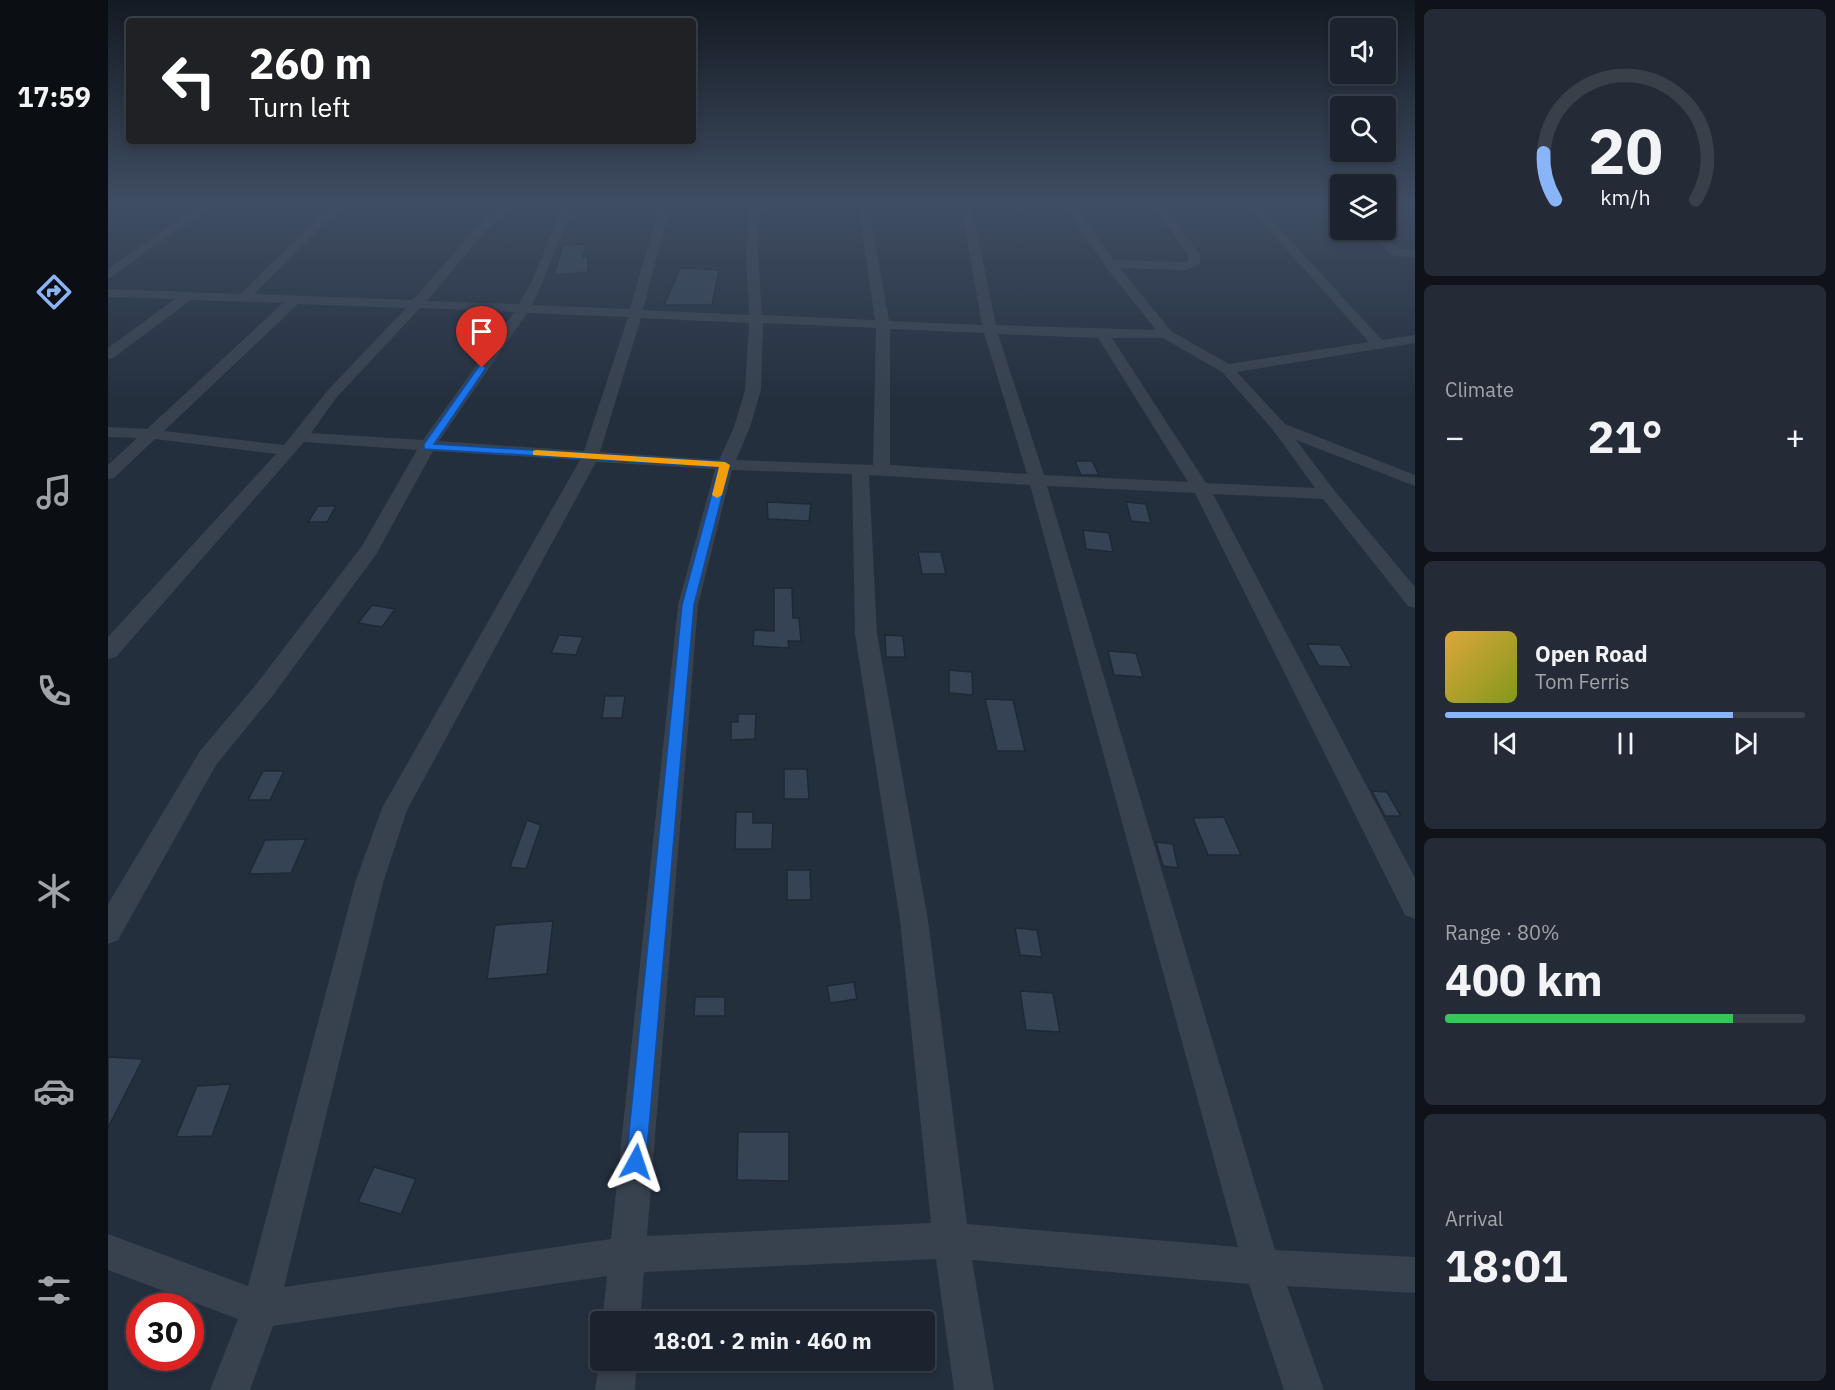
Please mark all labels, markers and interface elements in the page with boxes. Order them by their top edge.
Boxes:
map controls [1330,18,1396,240]
button: sound [1330,18,1396,84]
text: 260 m [249,36,372,91]
icon: left [150,42,228,120]
text: 17:59 [17,79,91,114]
text: Turn left [249,89,350,124]
button: search [1330,96,1396,162]
text: 20 [1588,110,1662,191]
button: layers [1330,174,1396,240]
text: km/h [1600,183,1650,211]
icon: directions [33,271,75,313]
pin [456,306,507,368]
icon: arrive [465,315,498,348]
text: Climate [1445,376,1514,403]
text: 21° [1587,407,1663,465]
text: − [1445,415,1465,458]
text: + [1785,415,1805,458]
icon: music [33,471,75,513]
text: Open Road [1535,639,1648,668]
text: Tom Ferris [1535,668,1630,695]
icon: phone [33,670,75,712]
icon: previous [1489,727,1522,760]
icon: pause [1609,727,1642,760]
icon: next [1729,727,1762,760]
icon: climate [33,870,75,912]
text: Range · 80% [1445,919,1560,946]
text: 400 km [1445,950,1603,1008]
icon: car [33,1070,75,1112]
position arrow [604,1130,668,1194]
text: Arrival [1445,1205,1503,1232]
text: 18:01 [1445,1236,1568,1294]
icon: filters [33,1269,75,1311]
speed limit sign: 30 [126,1293,204,1371]
text: 18:01 · 2 min · 460 m [653,1326,872,1355]

